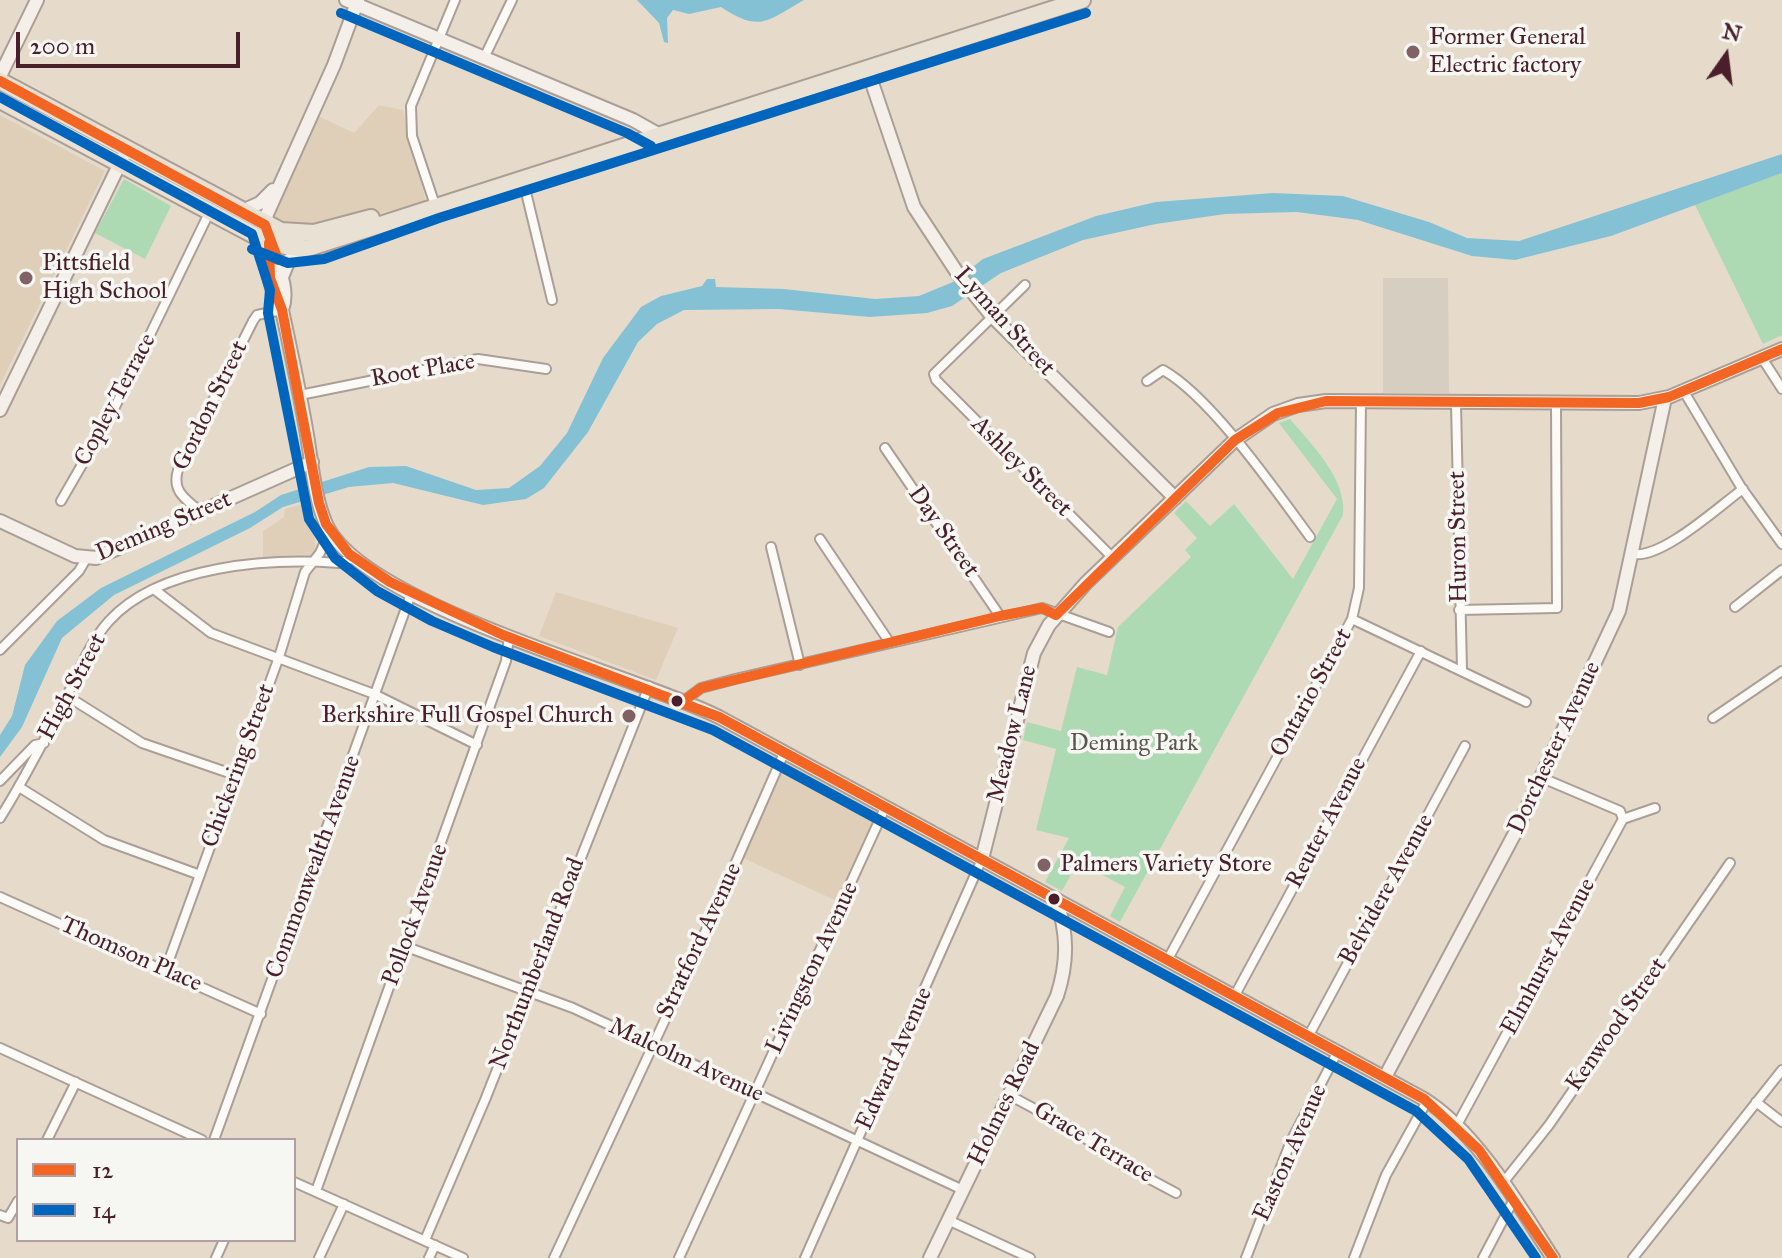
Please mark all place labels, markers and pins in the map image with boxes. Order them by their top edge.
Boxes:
place label: Former General Electric factory [1429,24,1586,80]
marker: Former General Electric factory [1404,43,1422,61]
place label: Pittsfield High School [42,250,167,306]
marker: Pittsfield High School [17,269,35,287]
unlabelled marker [669,693,685,709]
place label: Berkshire Full Gospel Church [321,702,613,730]
marker: Berkshire Full Gospel Church [620,707,638,725]
place label: Palmers Variety Store [1060,851,1272,879]
marker: Palmers Variety Store [1035,856,1053,874]
unlabelled marker [1046,891,1062,907]

